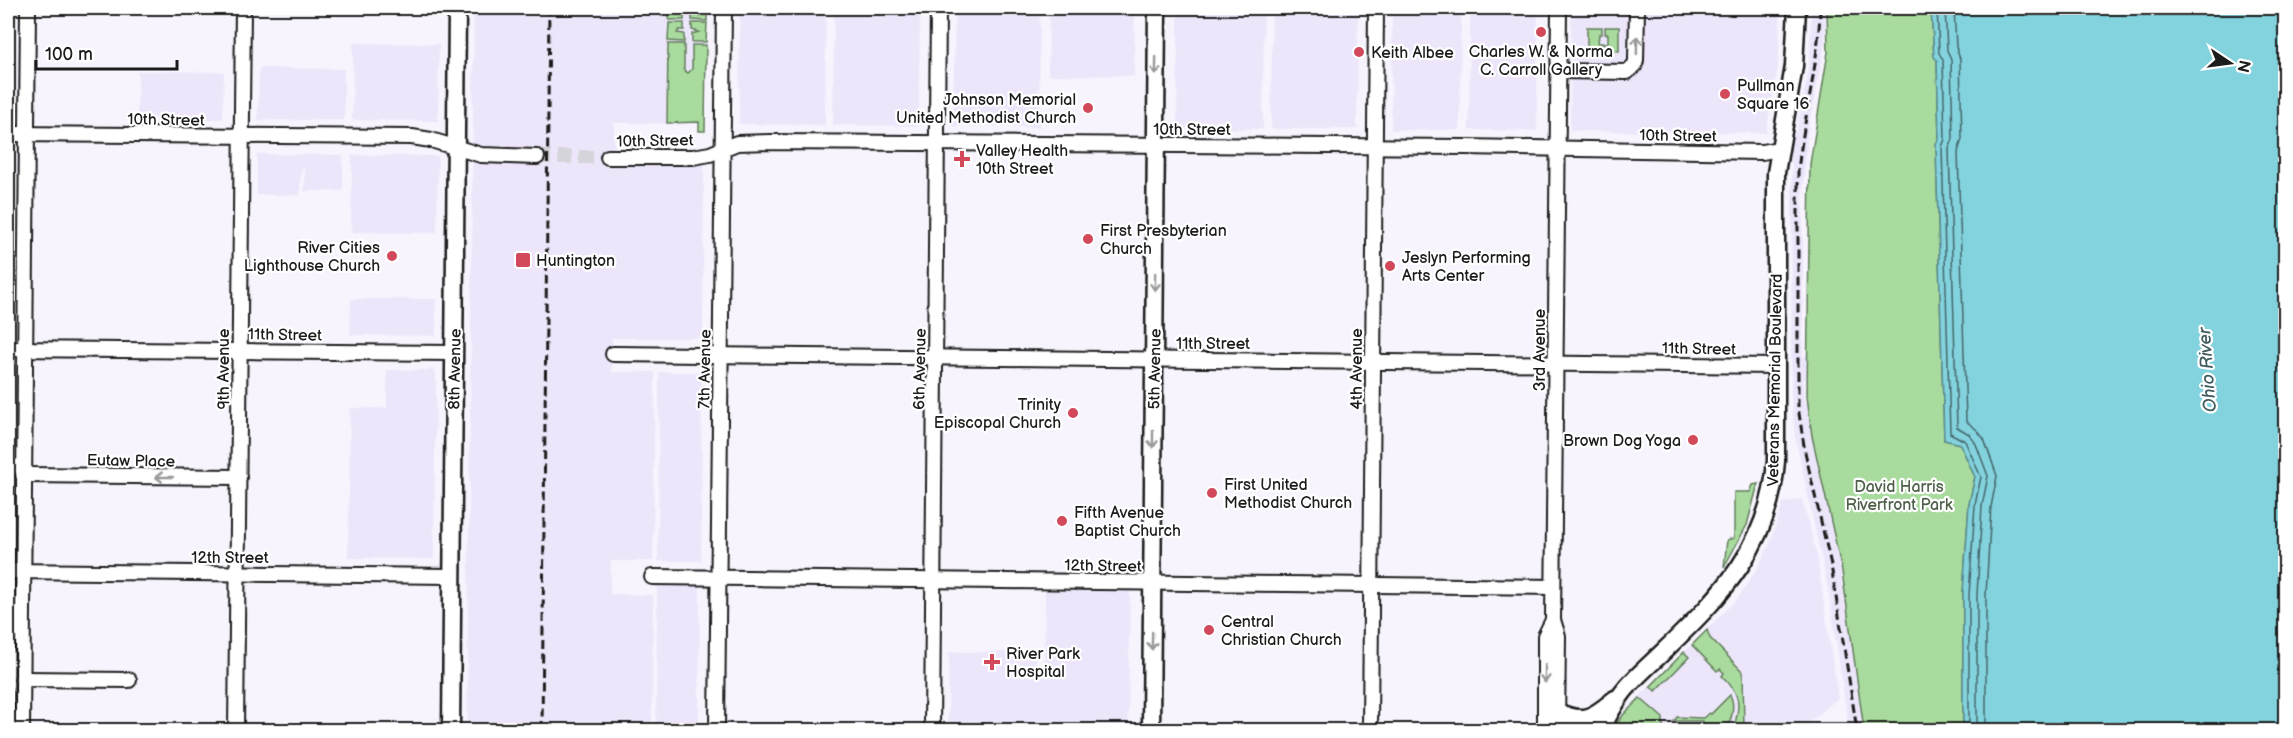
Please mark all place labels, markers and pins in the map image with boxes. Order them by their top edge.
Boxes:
marker: Charles W. & Norma C. Carroll Gallery [1534,25,1548,39]
place label: Charles W. & Norma C. Carroll Gallery [1469,43,1613,80]
place label: Keith Albee [1371,44,1454,63]
marker: Keith Albee [1352,45,1366,59]
place label: Pullman Square 16 [1737,77,1809,114]
marker: Pullman Square 16 [1718,87,1732,101]
place label: Johnson Memorial United Methodist Church [896,91,1076,128]
marker: Johnson Memorial United Methodist Church [1081,101,1095,115]
place label: Valley Health 10th Street [976,142,1068,179]
marker: Valley Health 10th Street [953,150,971,168]
place label: First Presbyterian Church [1100,222,1227,259]
marker: First Presbyterian Church [1081,232,1095,246]
place label: River Cities Lighthouse Church [244,239,380,276]
marker: River Cities Lighthouse Church [385,249,399,263]
place label: Jeslyn Performing Arts Center [1402,249,1531,286]
marker: Huntington [514,251,532,269]
place label: Huntington [536,252,615,271]
marker: Jeslyn Performing Arts Center [1383,259,1397,273]
place label: Trinity Episcopal Church [934,396,1062,433]
marker: Trinity Episcopal Church [1066,406,1080,420]
place label: Brown Dog Yoga [1563,432,1681,451]
marker: Brown Dog Yoga [1686,433,1700,447]
place label: First United Methodist Church [1224,476,1352,513]
marker: First United Methodist Church [1205,486,1219,500]
place label: Fifth Avenue Baptist Church [1074,504,1181,541]
marker: Fifth Avenue Baptist Church [1055,514,1069,528]
place label: Central Christian Church [1221,613,1342,650]
marker: Central Christian Church [1202,623,1216,637]
place label: River Park Hospital [1006,645,1080,682]
marker: River Park Hospital [983,653,1001,671]

